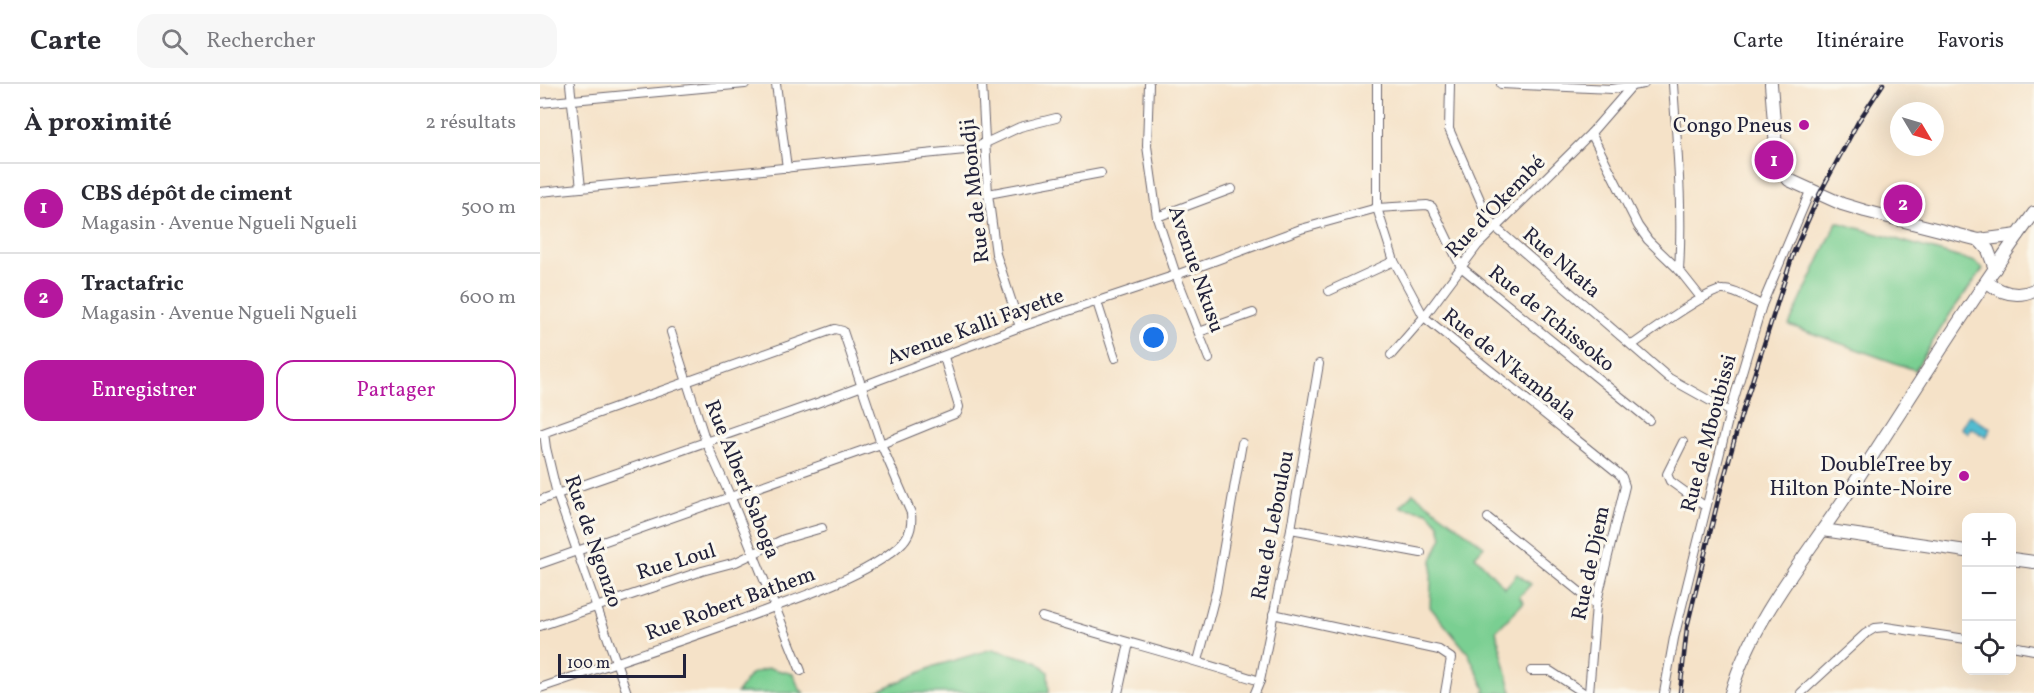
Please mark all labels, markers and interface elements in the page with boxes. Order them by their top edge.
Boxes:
search box [137,14,557,68]
text: Carte [30,22,101,61]
icon: search [158,25,191,58]
text: Rechercher [206,26,315,57]
text: Carte [1733,27,1783,56]
text: Itinéraire [1816,27,1904,56]
text: Favoris [1937,27,2004,56]
north arrow [1890,102,1944,156]
text: À proximité [24,105,172,141]
text: 2 résultats [425,109,516,137]
place label: Congo Pneus [1673,112,1792,141]
street label: Rue de Mbondji [953,117,998,265]
marker: Congo Pneus [1797,118,1811,132]
pin: 1 [1754,138,1794,182]
street label: Rue d'Okembé [1440,149,1553,265]
text: CBS dépôt de ciment [81,179,292,210]
pin: 2 [1884,182,1922,226]
text: 1 [39,194,48,222]
text: 500 m [461,194,516,222]
street label: Avenue Nkusu [1160,202,1231,337]
text: Magasin · Avenue Ngueli Ngueli [81,210,357,238]
street label: Rue Nkata [1516,221,1607,305]
street label: Rue de Tchissoko [1482,259,1621,379]
text: Tractafric [81,269,184,300]
street label: Avenue Kalli Fayette [883,282,1068,373]
text: 2 [38,284,49,312]
text: 600 m [460,284,516,312]
text: Magasin · Avenue Ngueli Ngueli [81,300,357,328]
street label: Rue de N'kambala [1436,302,1582,428]
your location [1139,323,1168,352]
street label: Rue de Mboubissi [1674,351,1744,516]
button: Enregistrer [24,360,264,421]
button: Partager [276,360,516,421]
street label: Rue Albert Saboga [696,396,787,563]
street label: Rue de Leboulou [1245,448,1302,603]
place label: DoubleTree by Hilton Pointe-Noire [1770,451,1953,504]
marker: DoubleTree by Hilton Pointe-Noire [1957,469,1971,483]
street label: Rue de Ngonzo [556,471,629,611]
street label: Rue de Djem [1565,503,1618,623]
map controls [1962,513,2016,675]
button: + [1962,513,2016,567]
street label: Rue Loul [633,537,720,588]
street label: Rue Robert Bathem [642,560,819,649]
button: − [1962,567,2016,621]
button: locate [1962,621,2016,675]
scale bar [558,651,686,678]
text: 100 m [567,653,610,675]

